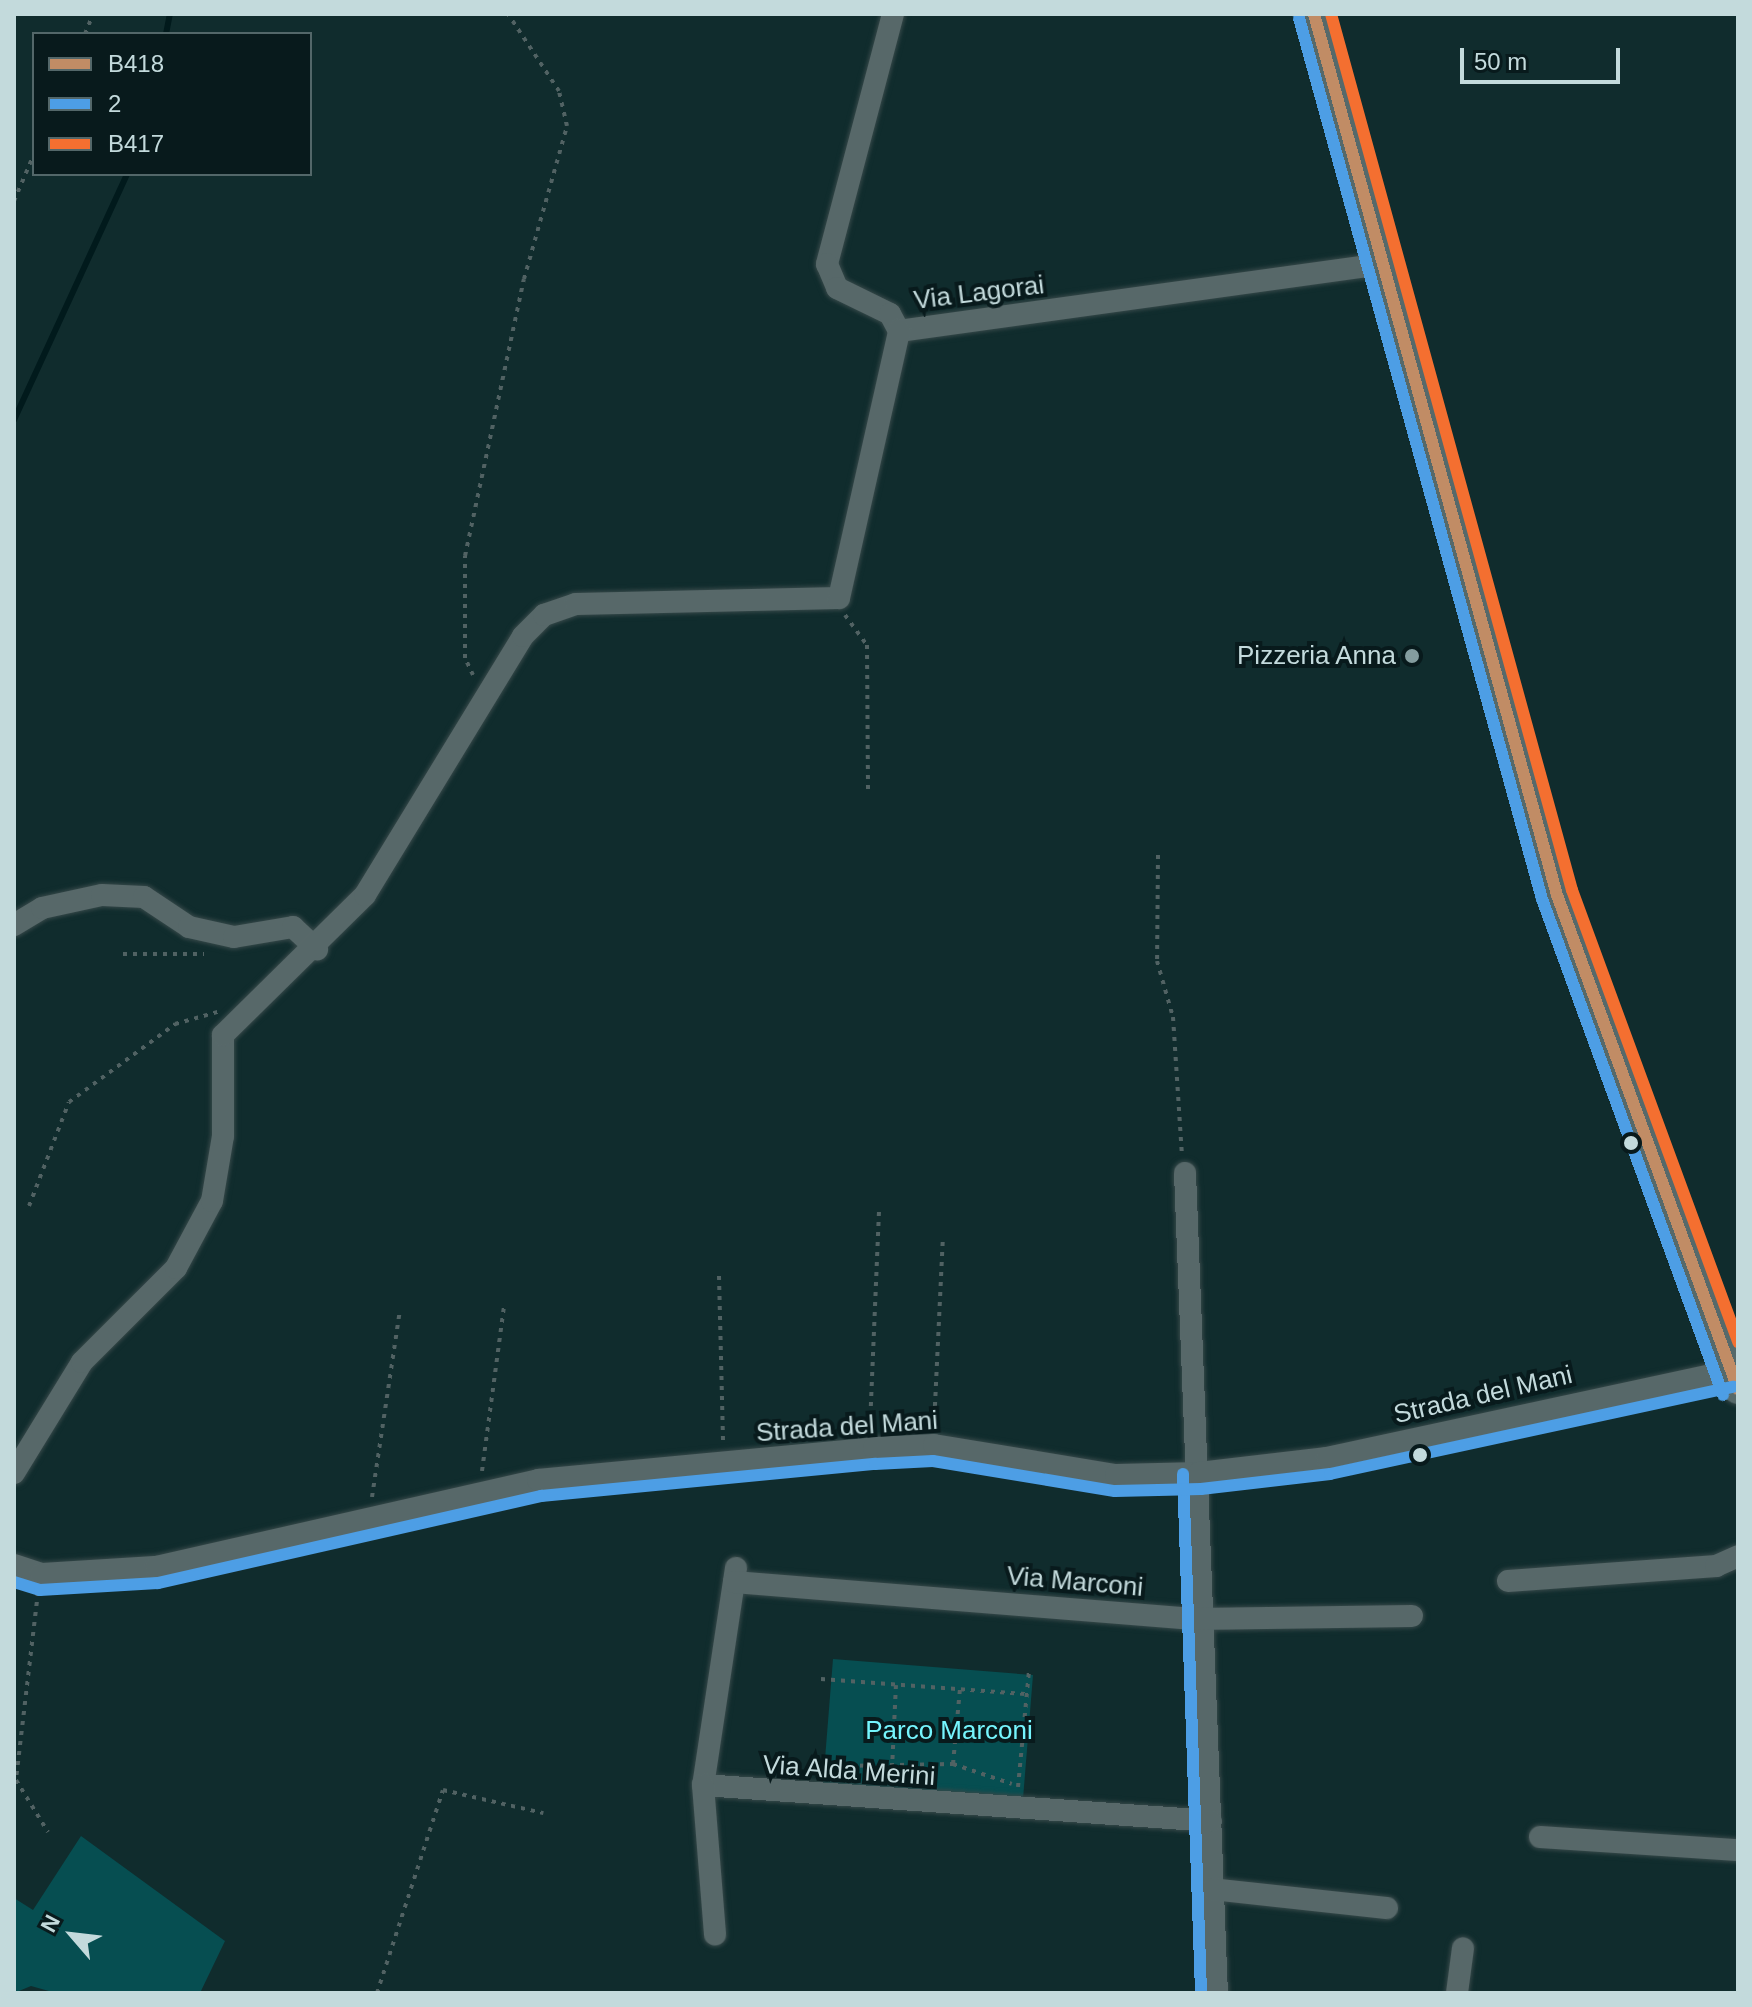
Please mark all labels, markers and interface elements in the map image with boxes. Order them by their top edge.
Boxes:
legend [32,32,312,176]
scale bar [1464,32,1624,82]
text: 50 m [1474,48,1527,75]
text: B418 [108,50,164,77]
text: 2 [108,90,121,117]
text: B417 [108,130,164,157]
street label: Via Lagorai [912,270,1046,316]
place label: Pizzeria Anna [1236,640,1396,672]
marker: Pizzeria Anna [1403,647,1421,665]
unlabelled marker [1623,1135,1639,1151]
street label: Strada del Mani [1391,1359,1575,1431]
street label: Strada del Mani [755,1405,939,1449]
unlabelled marker [1412,1447,1428,1463]
street label: Via Marconi [1005,1560,1145,1604]
park label: Parco Marconi [865,1715,1033,1747]
street label: Via Alda Merini [761,1749,937,1793]
north arrow [32,1895,112,1975]
text: N [36,1911,65,1936]

